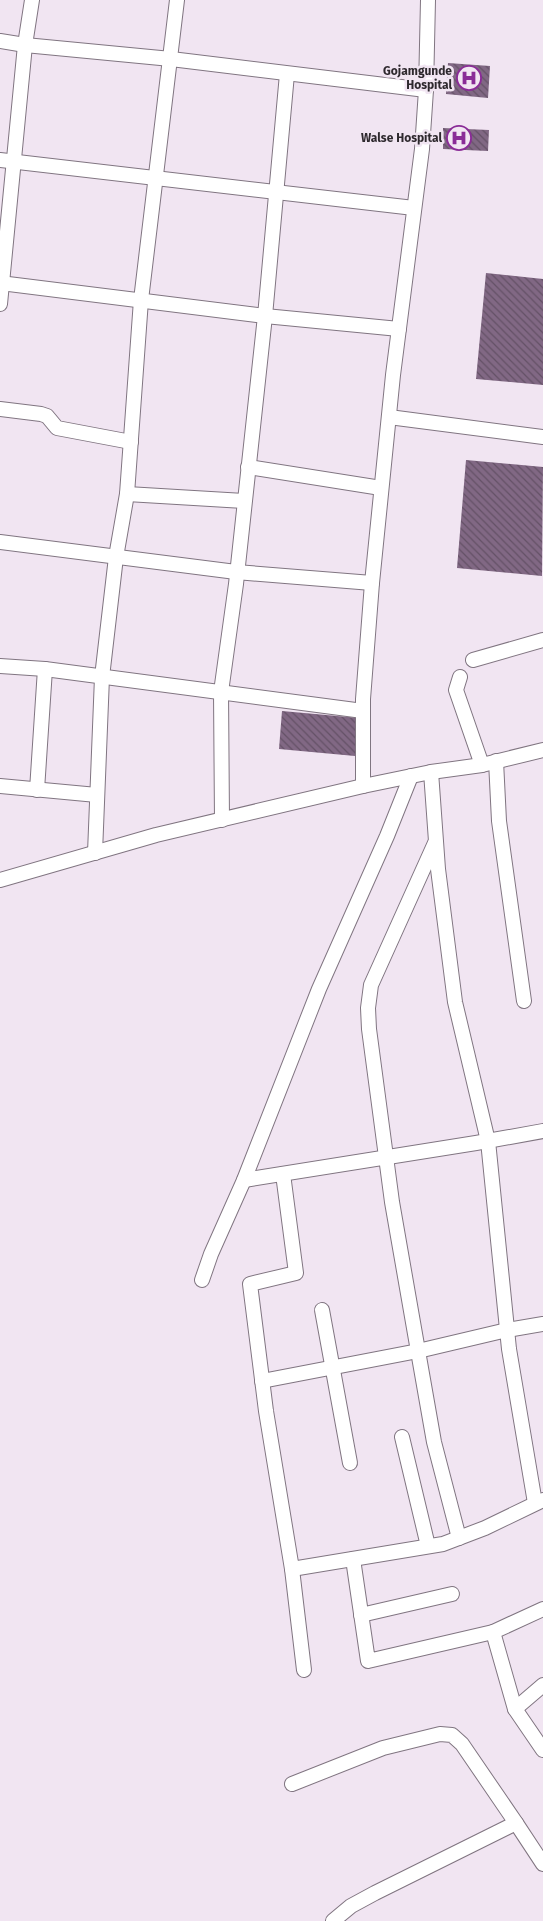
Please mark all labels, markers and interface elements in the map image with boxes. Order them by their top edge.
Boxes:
place label: Gojamgunde Hospital [383,64,452,92]
hospital icon: Gojamgunde Hospital [456,65,482,91]
hospital icon: Walse Hospital [446,125,472,151]
place label: Walse Hospital [361,131,442,145]

